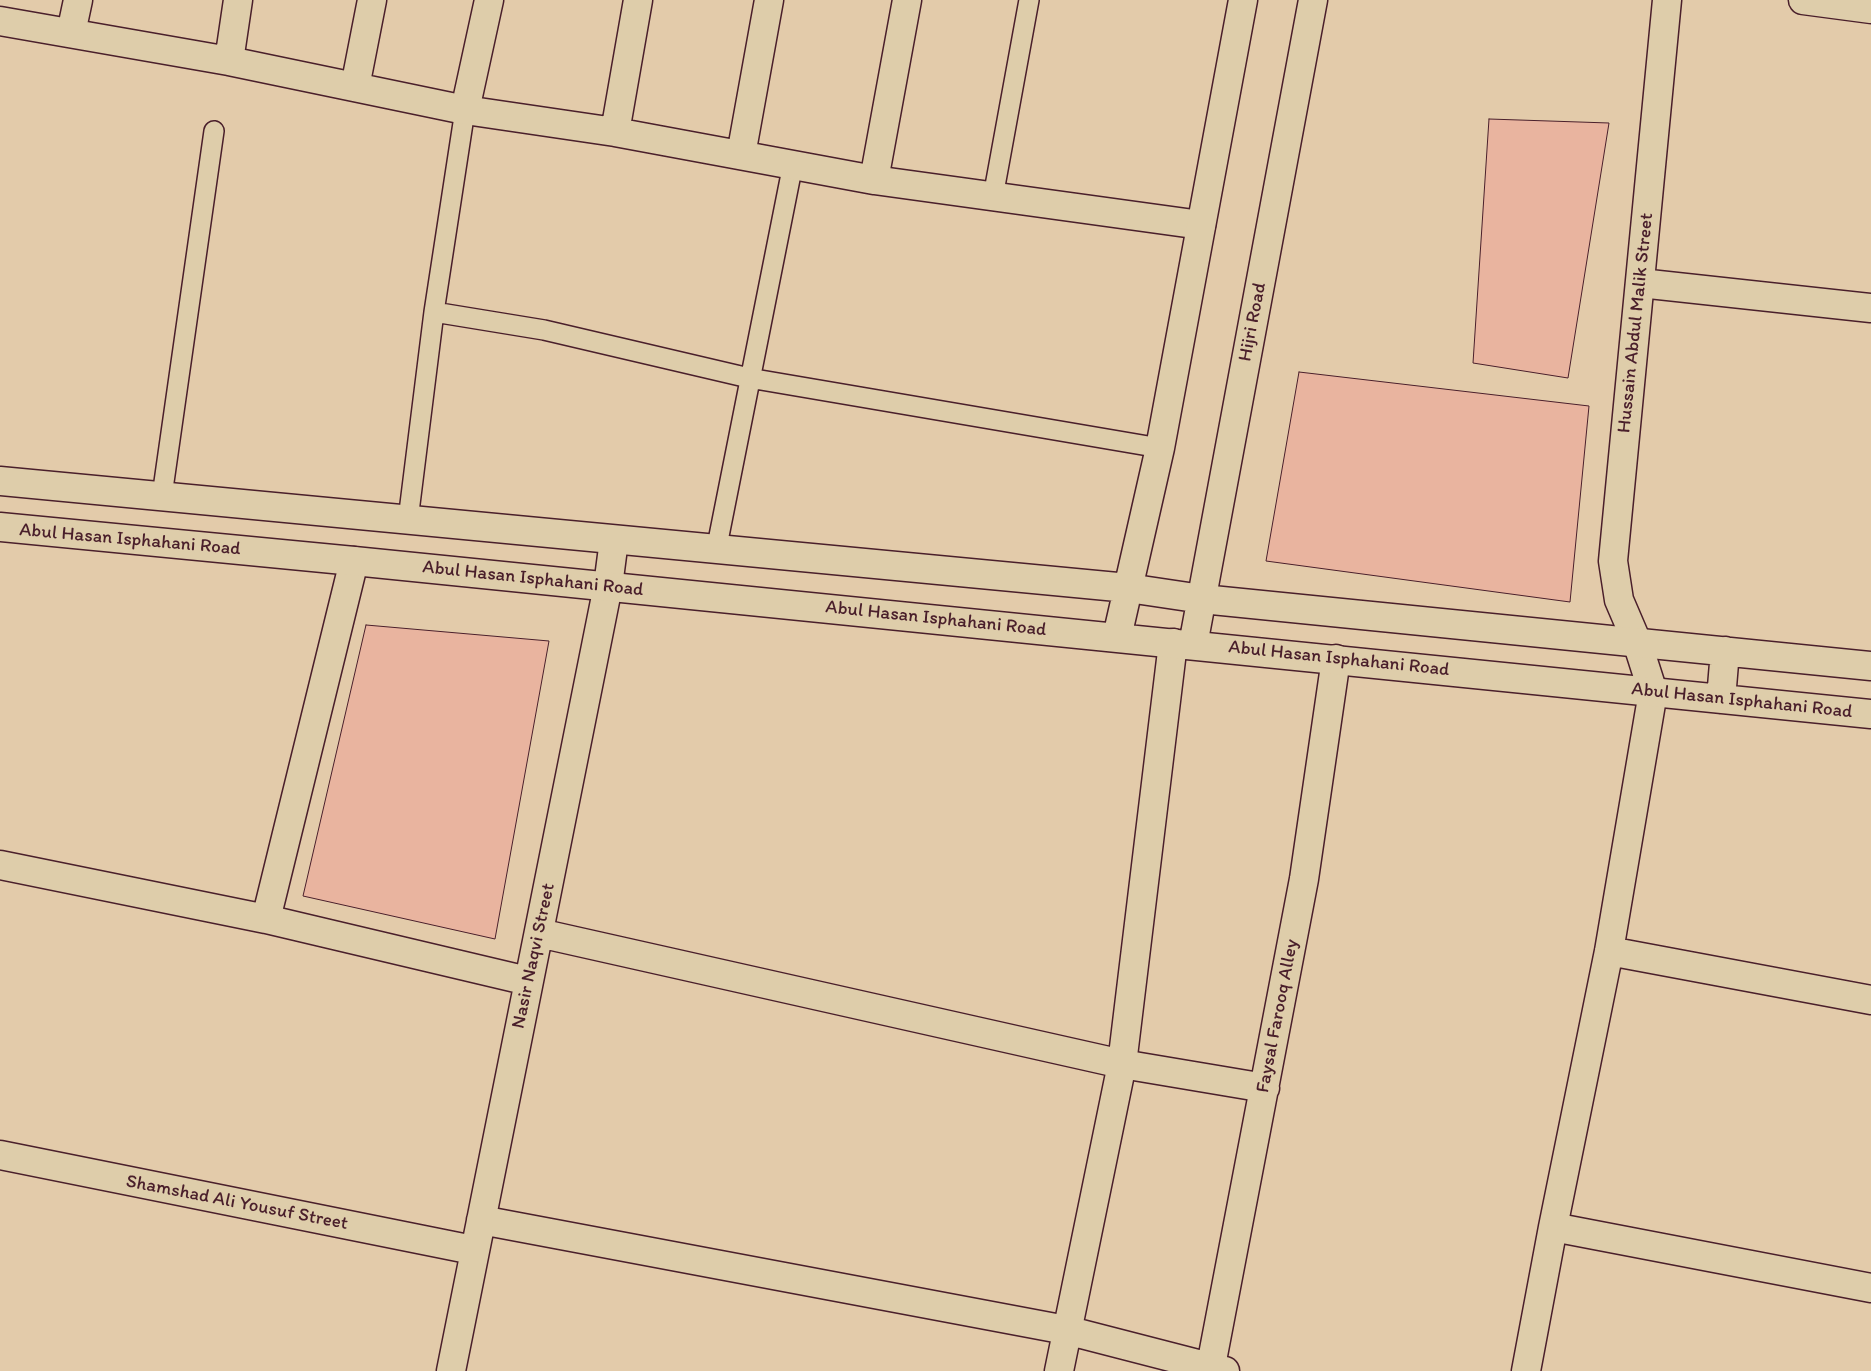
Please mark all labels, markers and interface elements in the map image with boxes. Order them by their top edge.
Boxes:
street label: Hussain Abdul Malik Street [1613,212,1659,434]
street label: Hijri Road [1234,281,1272,363]
street label: Abul Hasan Isphahani Road [18,519,242,561]
street label: Abul Hasan Isphahani Road [421,556,645,602]
street label: Abul Hasan Isphahani Road [824,596,1048,642]
street label: Abul Hasan Isphahani Road [1227,636,1451,682]
street label: Abul Hasan Isphahani Road [1630,678,1854,724]
street label: Nasir Naqvi Street [507,881,561,1031]
street label: Faysal Farooq Alley [1252,937,1304,1095]
street label: Shamshad Ali Yousuf Street [124,1170,350,1236]

